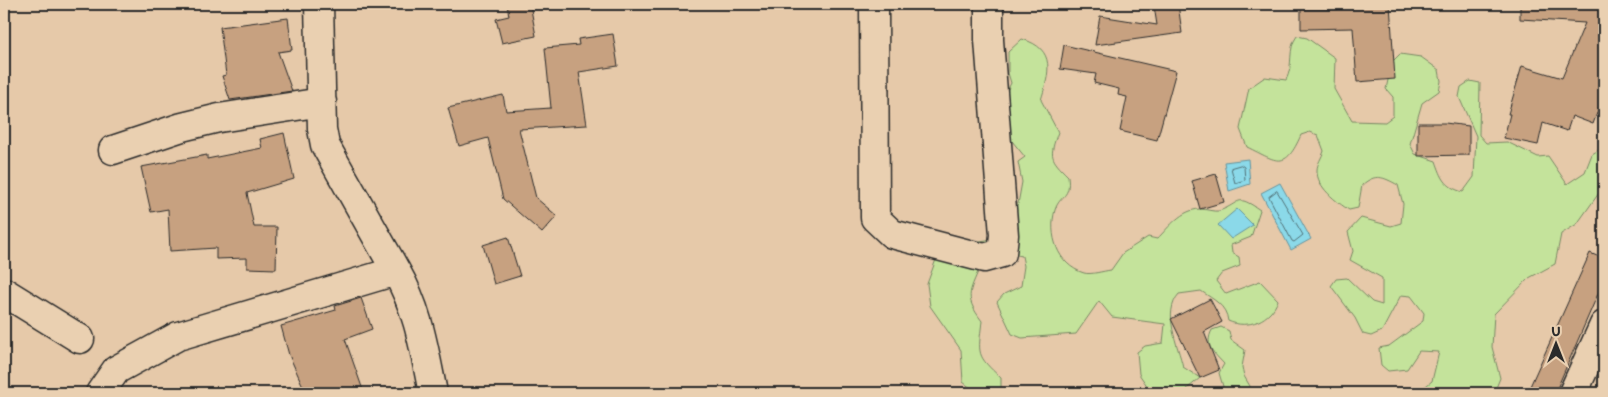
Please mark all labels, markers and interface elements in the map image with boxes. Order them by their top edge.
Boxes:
north arrow [1530,320,1580,370]
text: U [1551,323,1561,340]

